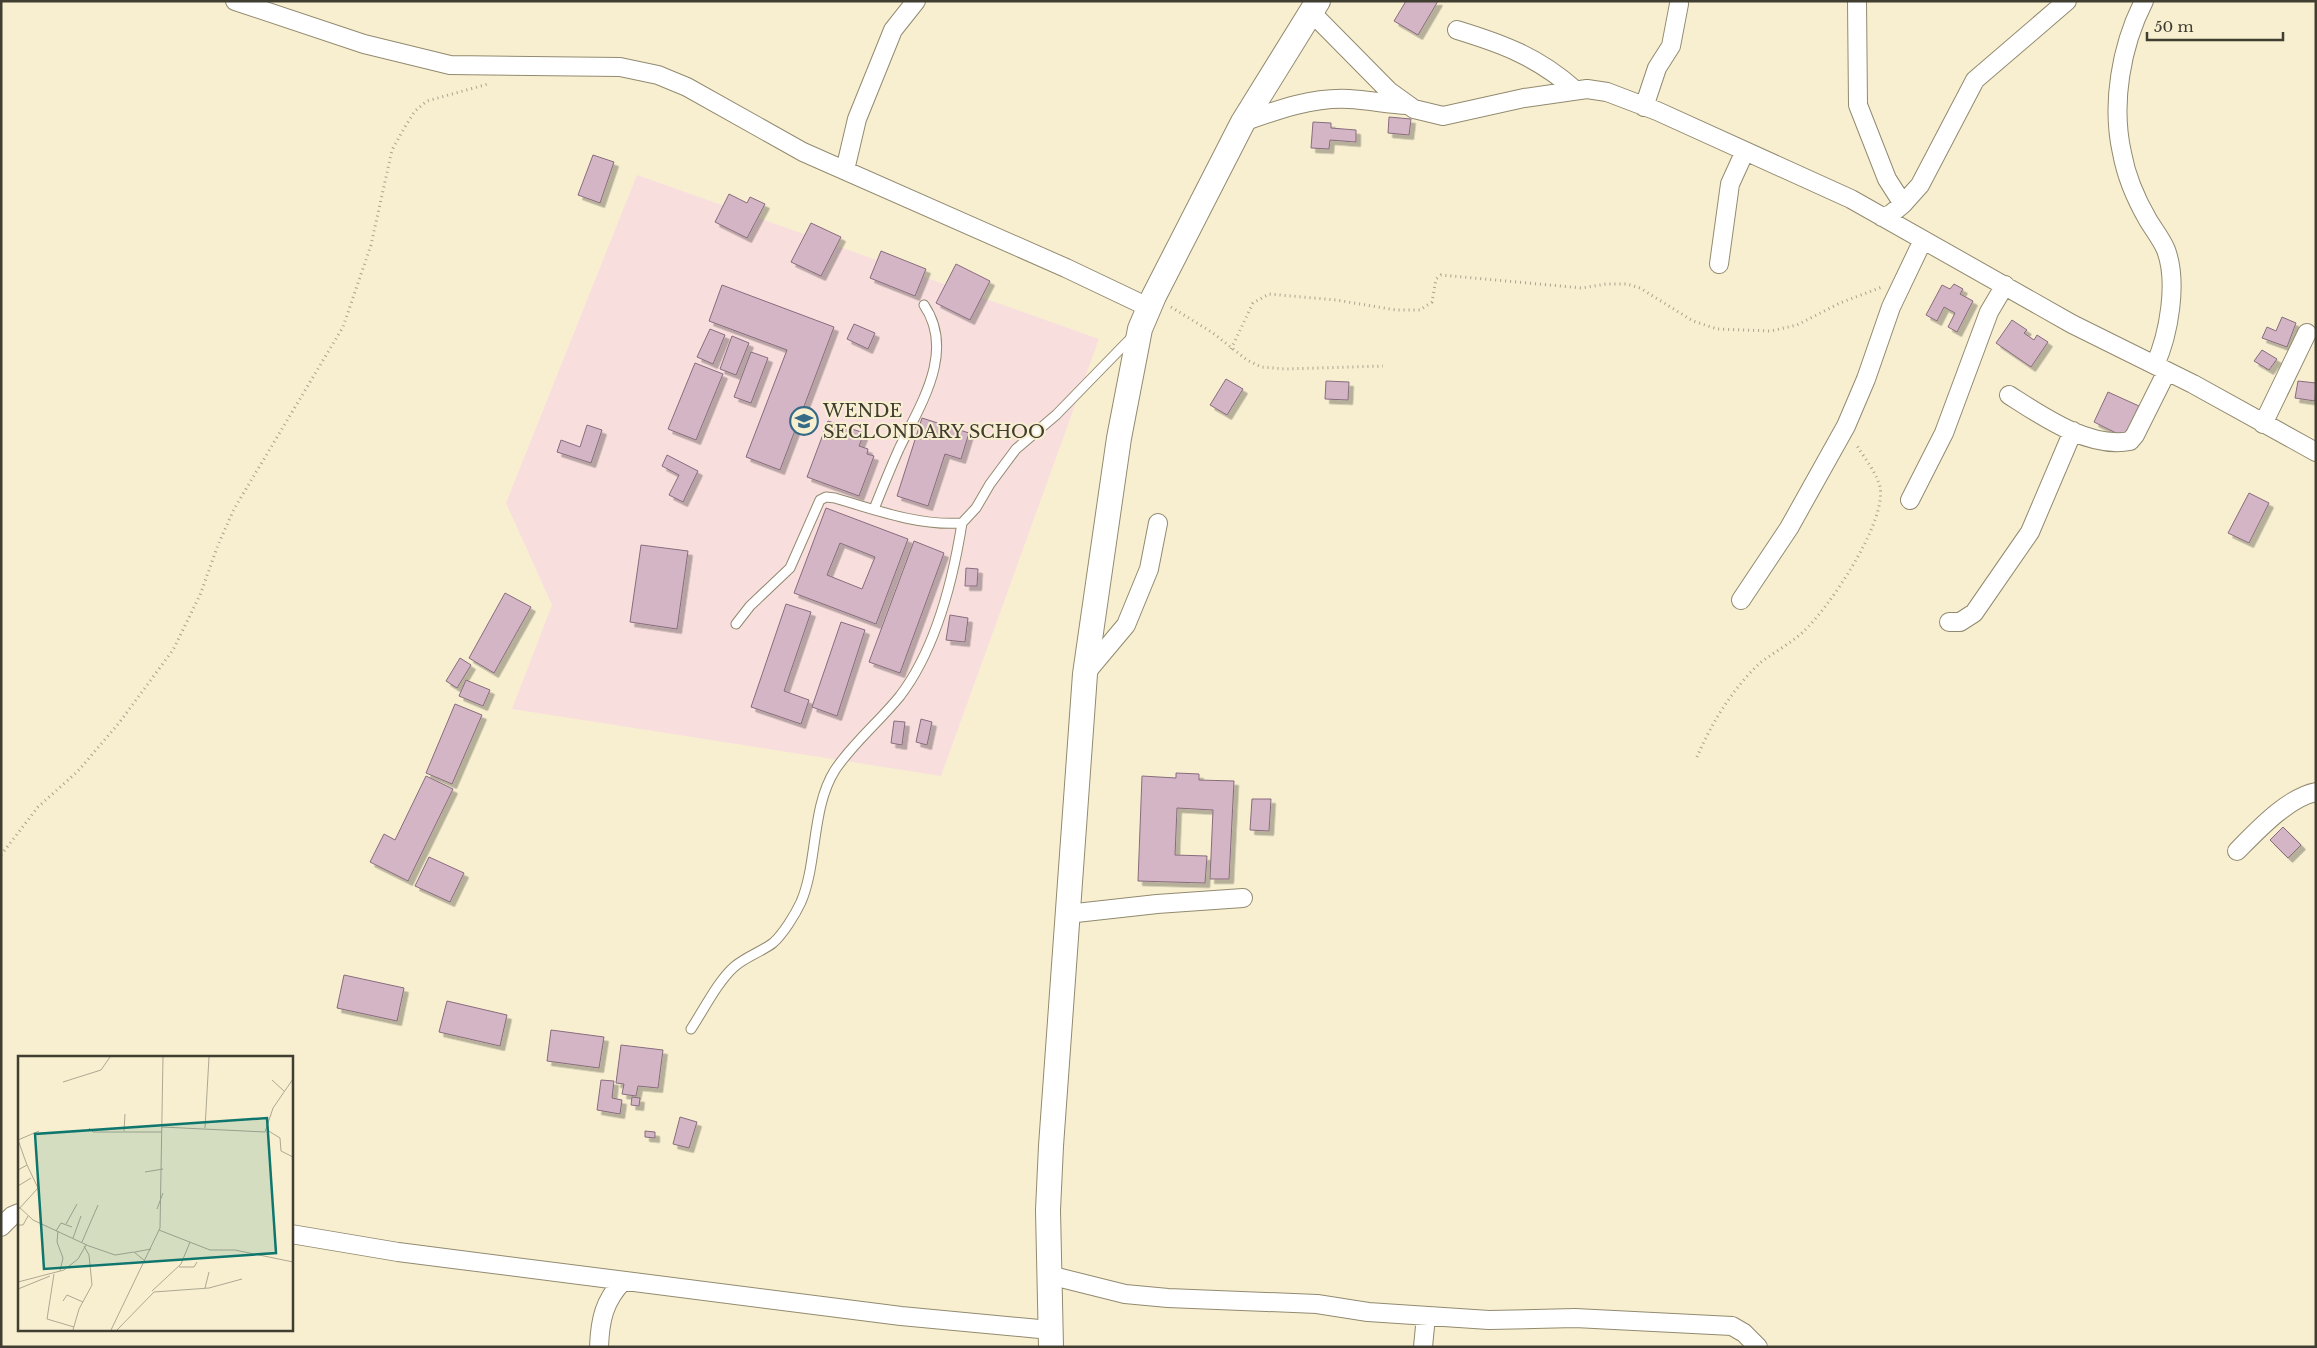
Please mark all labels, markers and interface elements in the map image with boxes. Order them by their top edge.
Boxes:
scale bar [2147,10,2283,42]
text: 50 m [2154,17,2194,36]
place label: WENDE SECLONDARY SCHOO [822,400,1045,443]
school or university icon: WENDE SECLONDARY SCHOO [789,406,819,436]
inset map [18,1056,292,1330]

